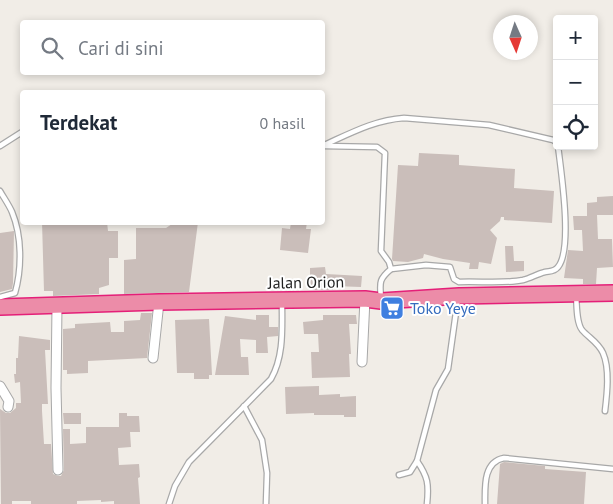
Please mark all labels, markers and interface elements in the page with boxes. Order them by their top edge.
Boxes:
north arrow [493,15,538,60]
map controls [553,15,598,150]
button: + [553,15,598,60]
search box [20,20,325,75]
icon: search [38,34,66,62]
text: Cari di sini [78,36,164,60]
button: − [553,60,598,105]
button: locate [553,105,598,150]
text: Terdekat [40,109,117,136]
text: 0 hasil [260,113,305,133]
street label: Jalan Orion [267,271,344,293]
supermarket icon: Toko Yeye [379,295,405,321]
place label: Toko Yeye [410,298,476,318]

